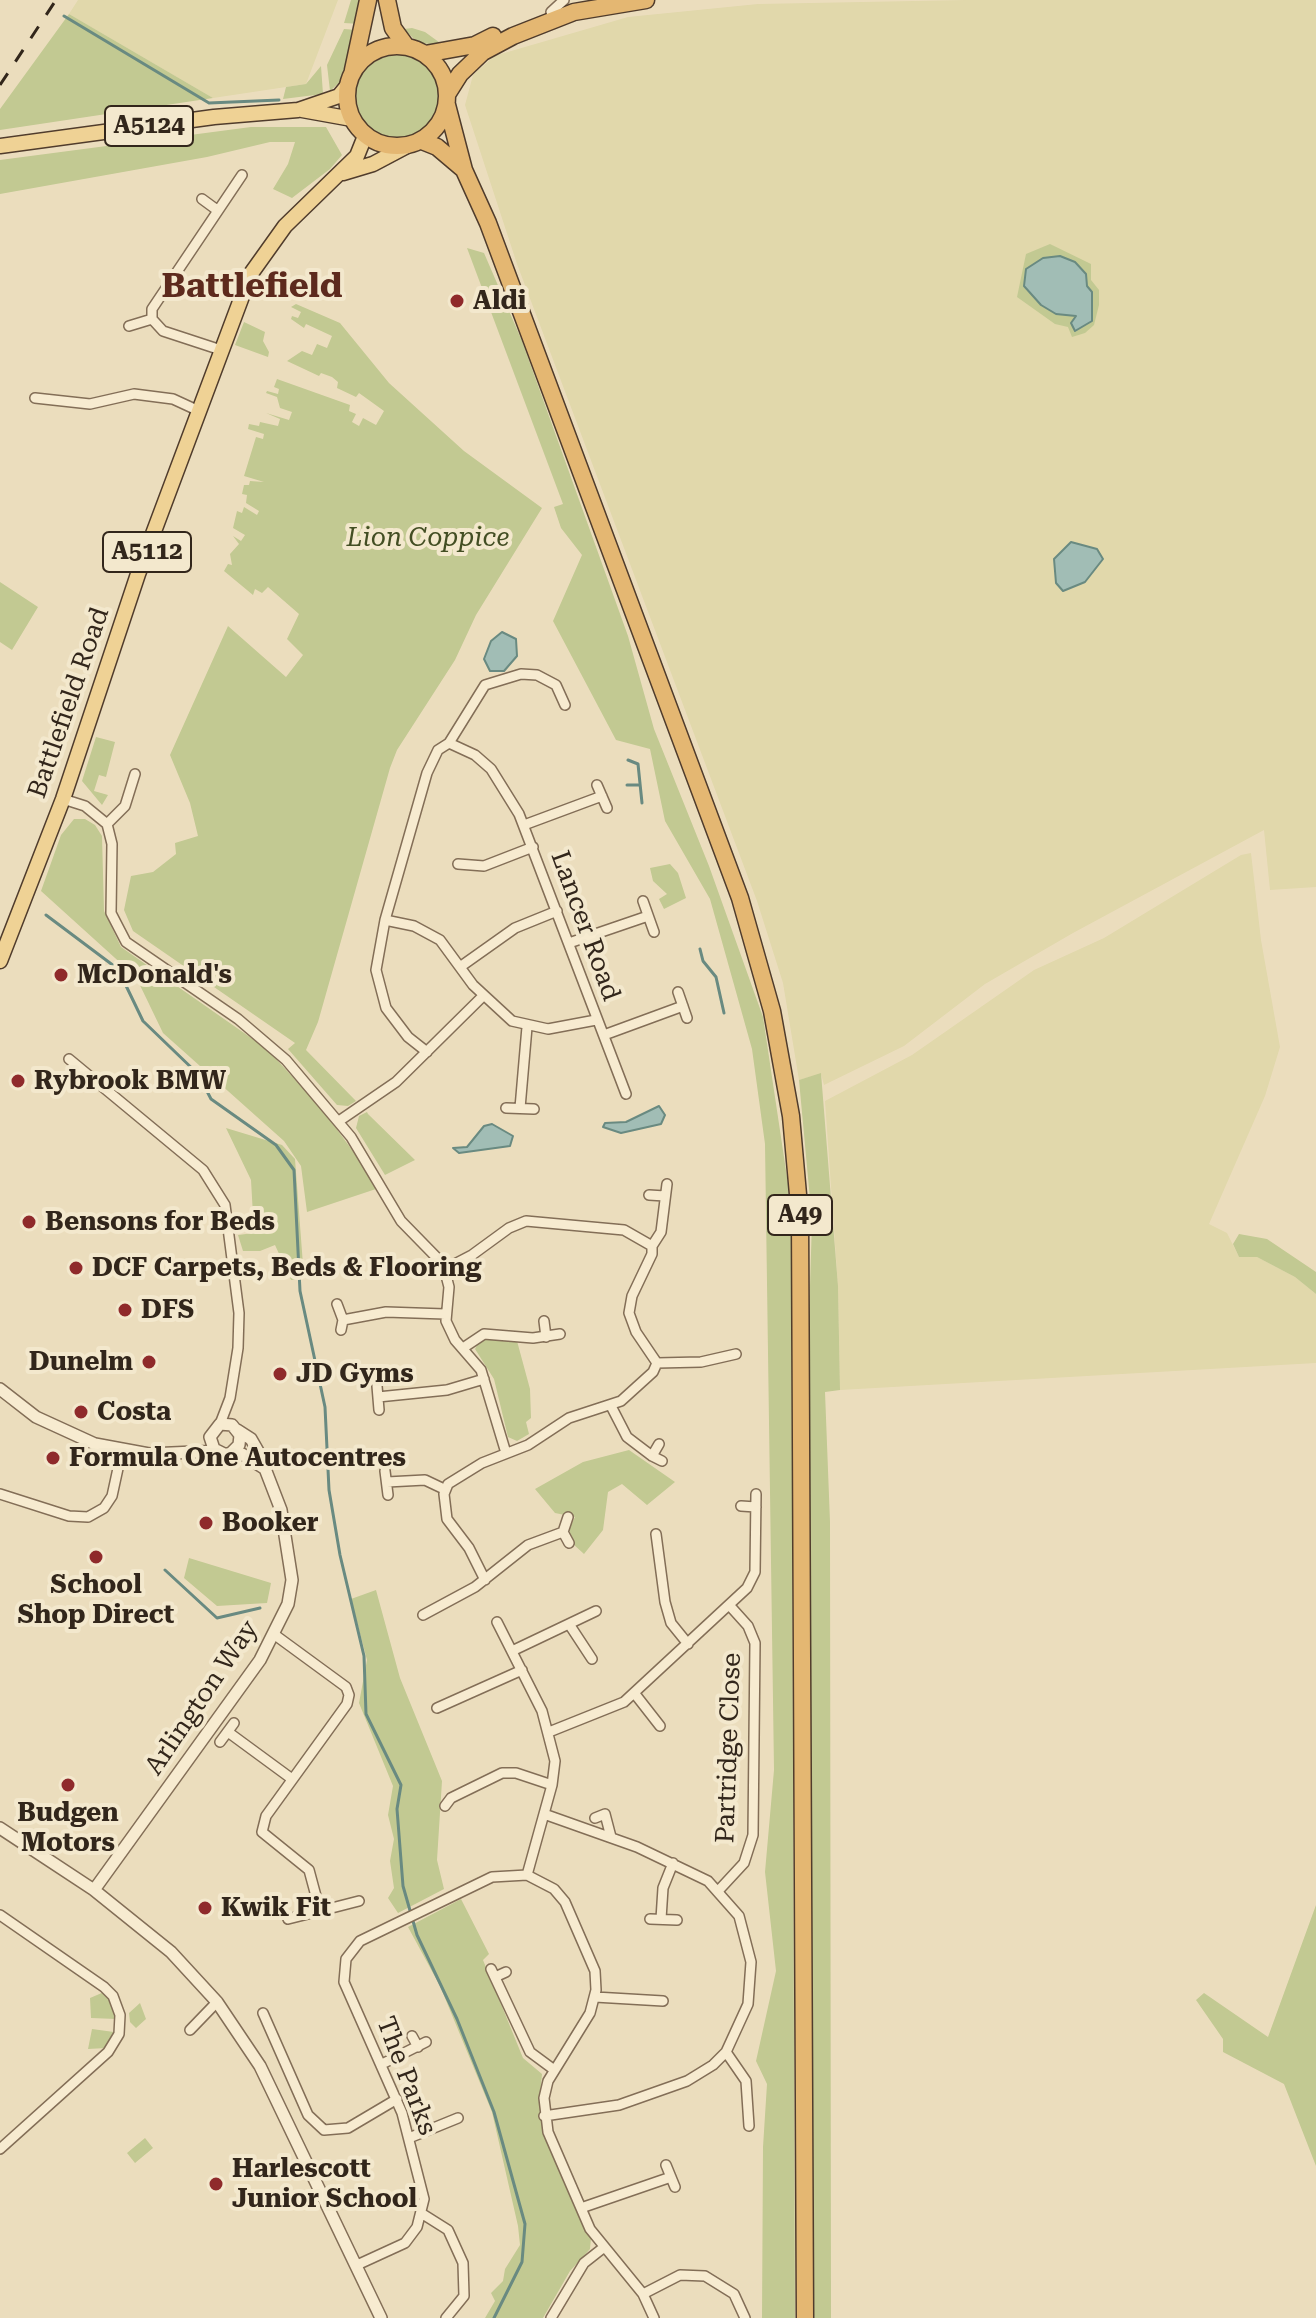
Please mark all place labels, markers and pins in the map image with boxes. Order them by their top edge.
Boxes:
place label: Aldi [473,285,526,317]
marker: Aldi [448,292,466,310]
place label: McDonald's [77,959,232,991]
marker: McDonald's [52,966,70,984]
place label: Rybrook BMW [34,1065,226,1097]
marker: Rybrook BMW [9,1072,27,1090]
place label: Bensons for Beds [45,1206,275,1238]
marker: Bensons for Beds [20,1213,38,1231]
place label: DCF Carpets, Beds & Flooring [92,1252,482,1284]
marker: DCF Carpets, Beds & Flooring [67,1259,85,1277]
place label: DFS [141,1294,194,1326]
marker: DFS [116,1301,134,1319]
place label: Dunelm [29,1346,133,1378]
marker: Dunelm [140,1353,158,1371]
place label: JD Gyms [296,1358,414,1390]
marker: JD Gyms [271,1365,289,1383]
place label: Costa [97,1396,171,1428]
marker: Costa [72,1403,90,1421]
place label: Formula One Autocentres [69,1442,406,1474]
marker: Formula One Autocentres [44,1449,62,1467]
place label: Booker [222,1507,319,1539]
marker: Booker [197,1514,215,1532]
marker: School Shop Direct [87,1548,105,1566]
place label: School Shop Direct [18,1569,174,1630]
marker: Budgen Motors [59,1776,77,1794]
place label: Budgen Motors [17,1797,119,1858]
place label: Kwik Fit [221,1892,331,1924]
marker: Kwik Fit [196,1899,214,1917]
place label: Harlescott Junior School [232,2153,417,2214]
marker: Harlescott Junior School [207,2175,225,2193]

